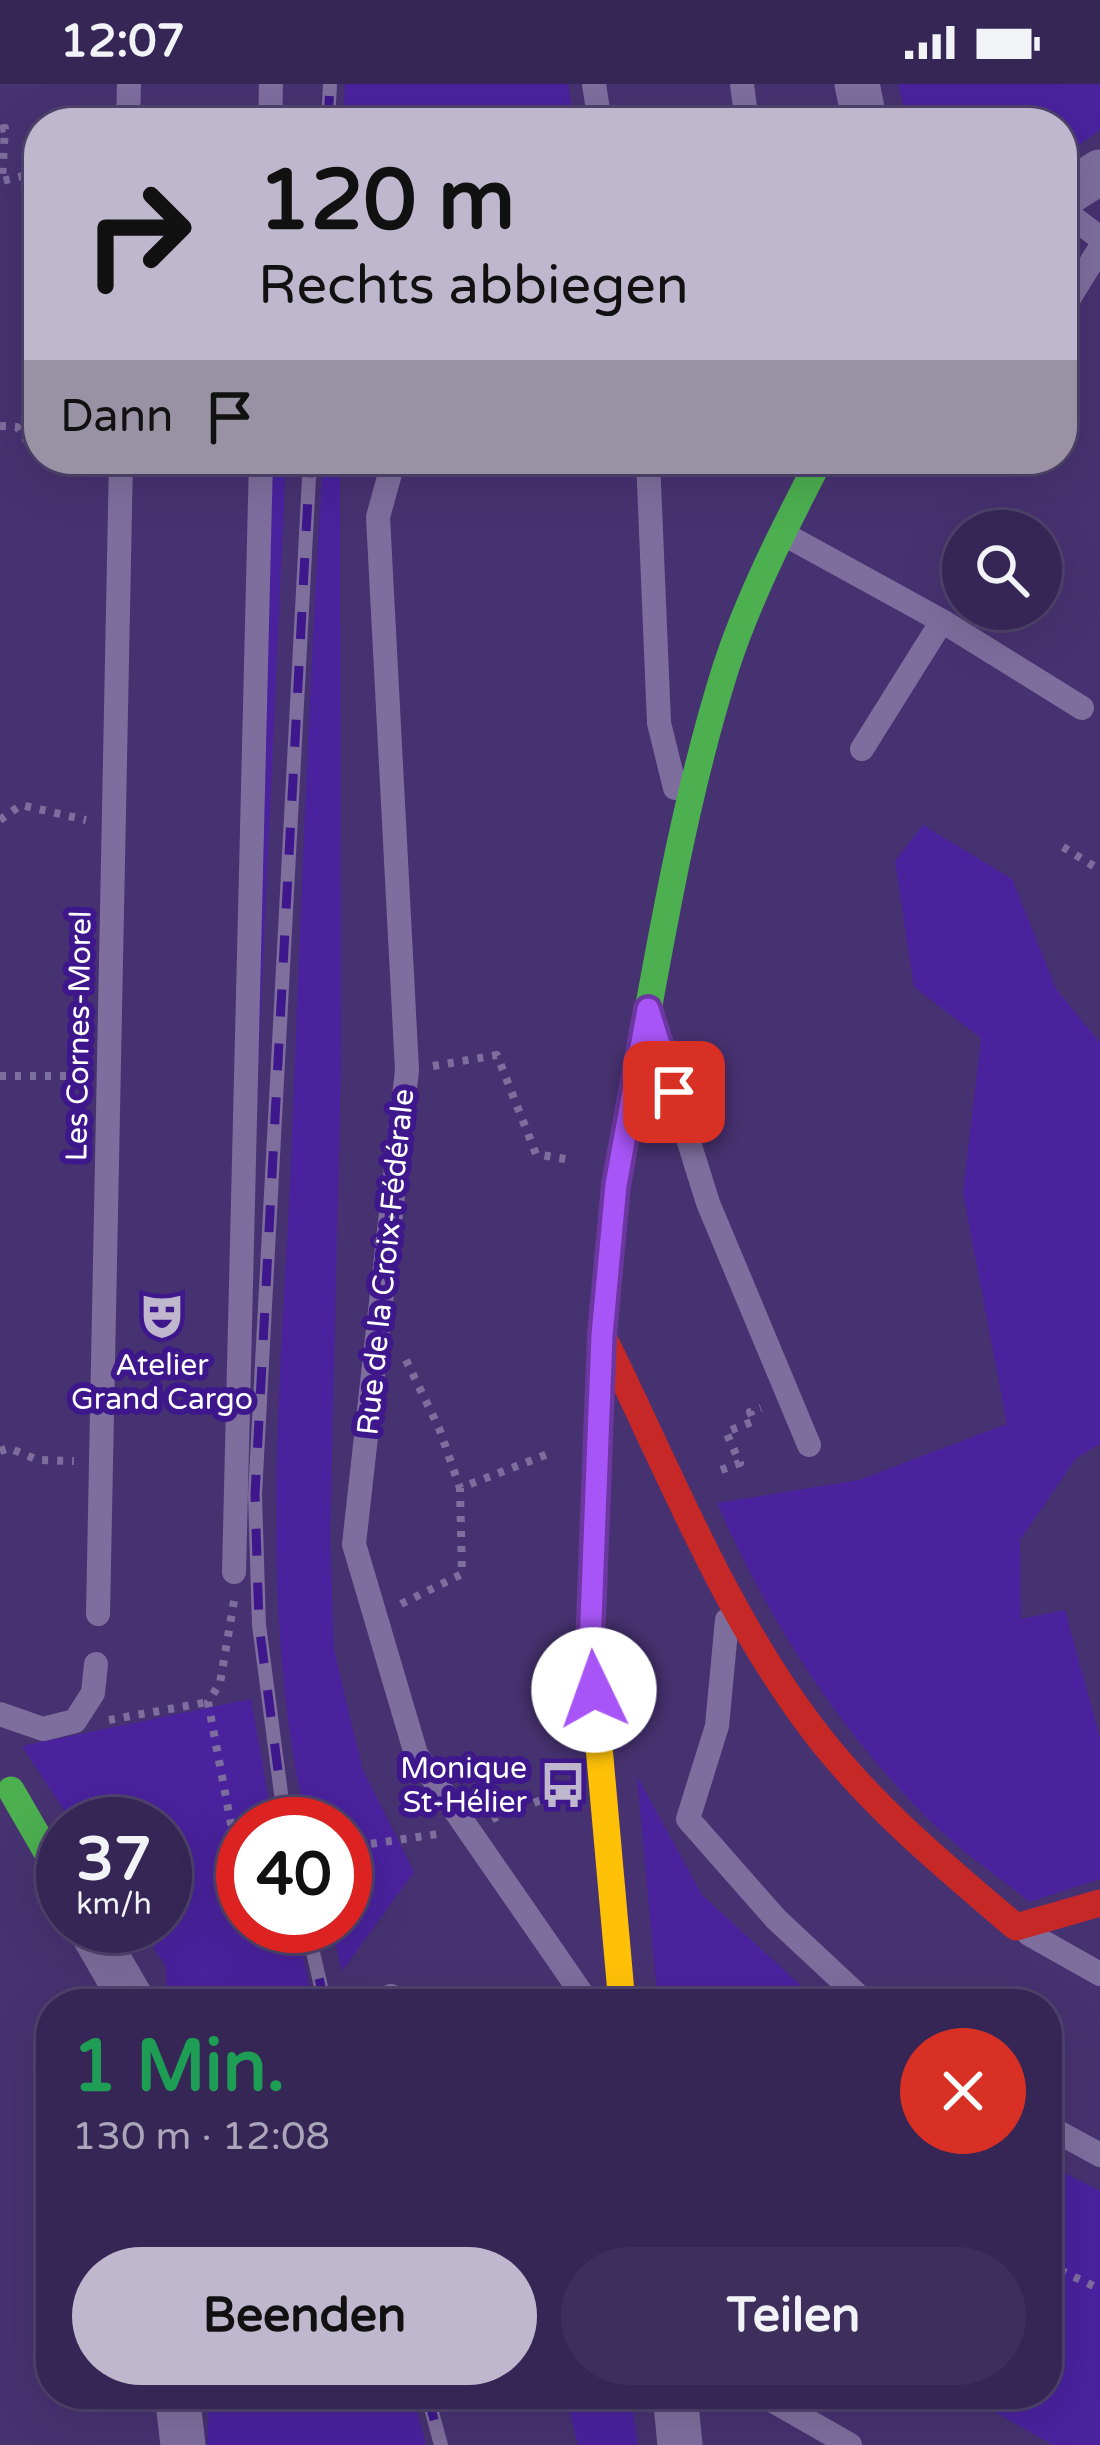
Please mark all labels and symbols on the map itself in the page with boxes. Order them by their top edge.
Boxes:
street label: Les Cornes-Morel [58,910,100,1162]
pin [623,1041,725,1143]
street label: Rue de la Croix-Fédérale [349,1087,423,1437]
theatre icon: Atelier Grand Cargo [137,1291,187,1341]
place label: Atelier Grand Cargo [71,1347,253,1418]
position arrow [531,1627,657,1753]
place label: Monique St-Hélier [400,1750,528,1821]
bus stop icon: Monique St-Hélier [538,1760,588,1810]
speed limit sign: 40 [216,1797,372,1953]

